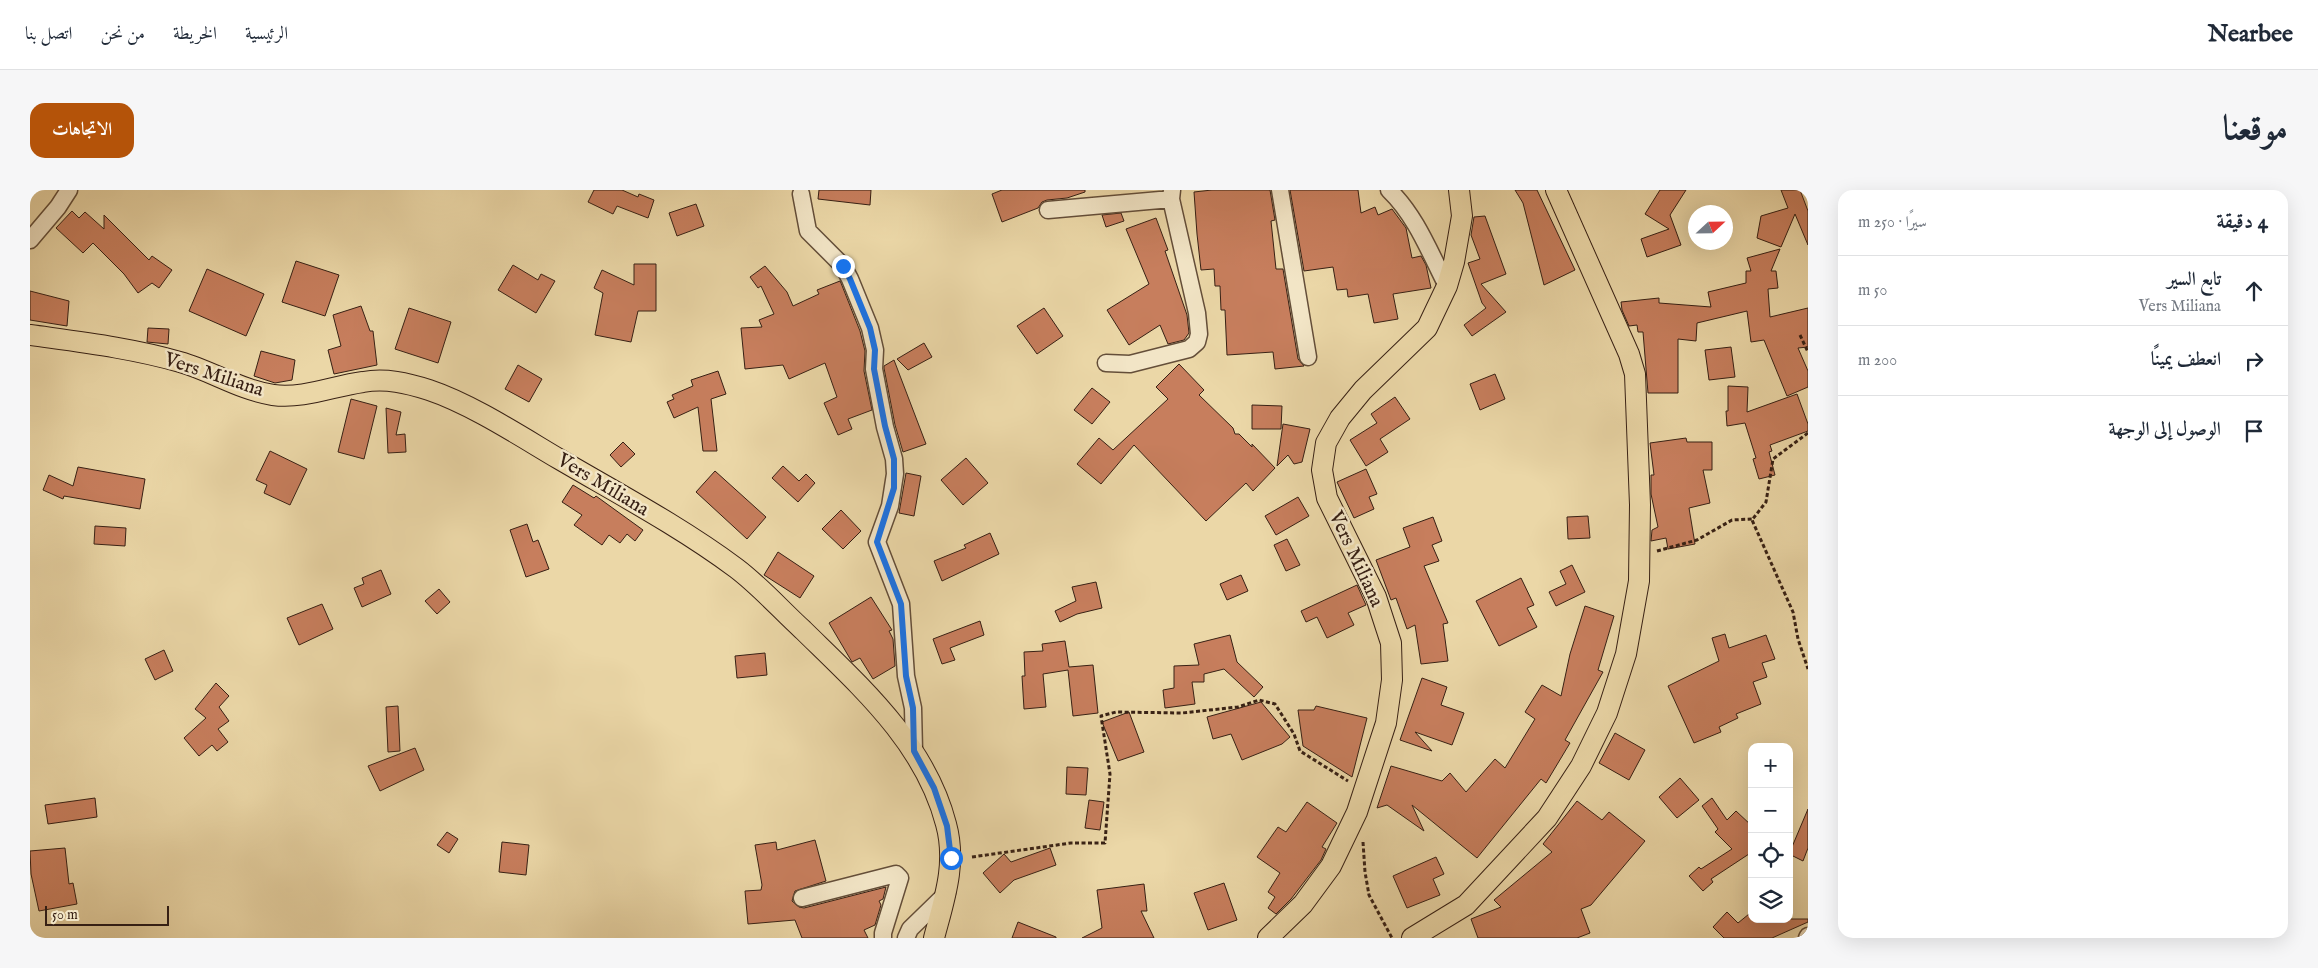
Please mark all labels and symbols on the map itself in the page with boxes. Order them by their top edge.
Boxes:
north arrow [1688,205,1733,250]
route end [832,255,855,278]
street label: Vers Miliana [160,347,267,403]
street label: Vers Miliana [552,447,654,522]
street label: Vers Miliana [1323,506,1389,611]
route start [940,847,963,870]
scale bar [45,903,169,926]

